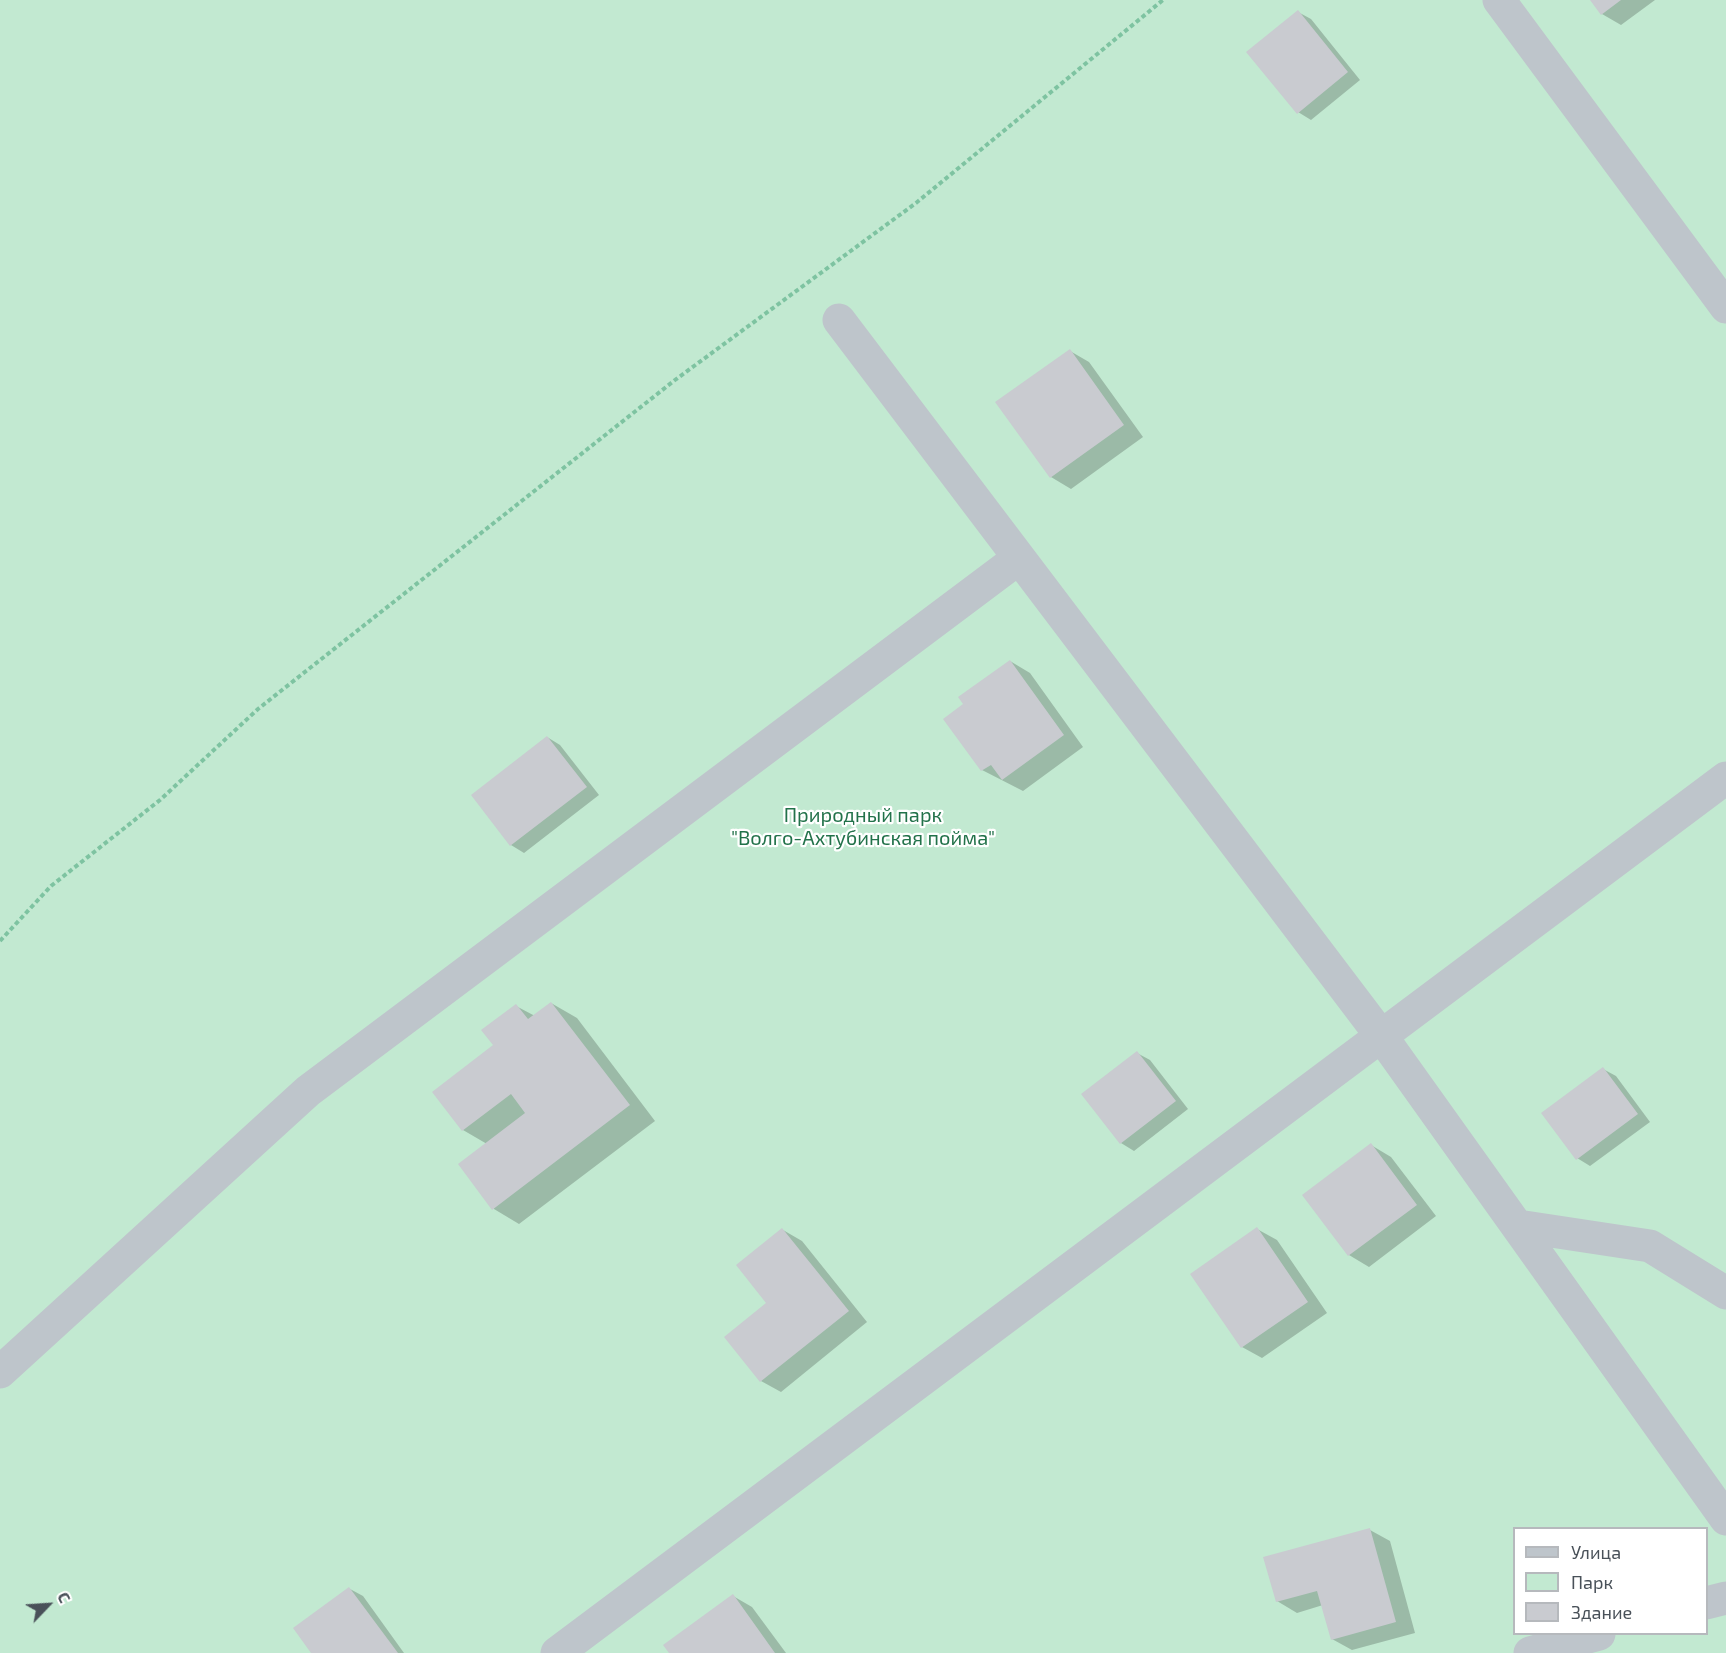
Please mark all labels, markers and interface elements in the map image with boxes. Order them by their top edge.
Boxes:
park label: Природный парк "Волго-Ахтубинская пойма" [731,803,995,850]
legend [1513,1527,1708,1635]
text: Улица [1571,1541,1621,1563]
text: Парк [1571,1571,1613,1593]
north arrow [18,1575,78,1635]
text: С [54,1589,75,1605]
text: Здание [1571,1601,1632,1623]

